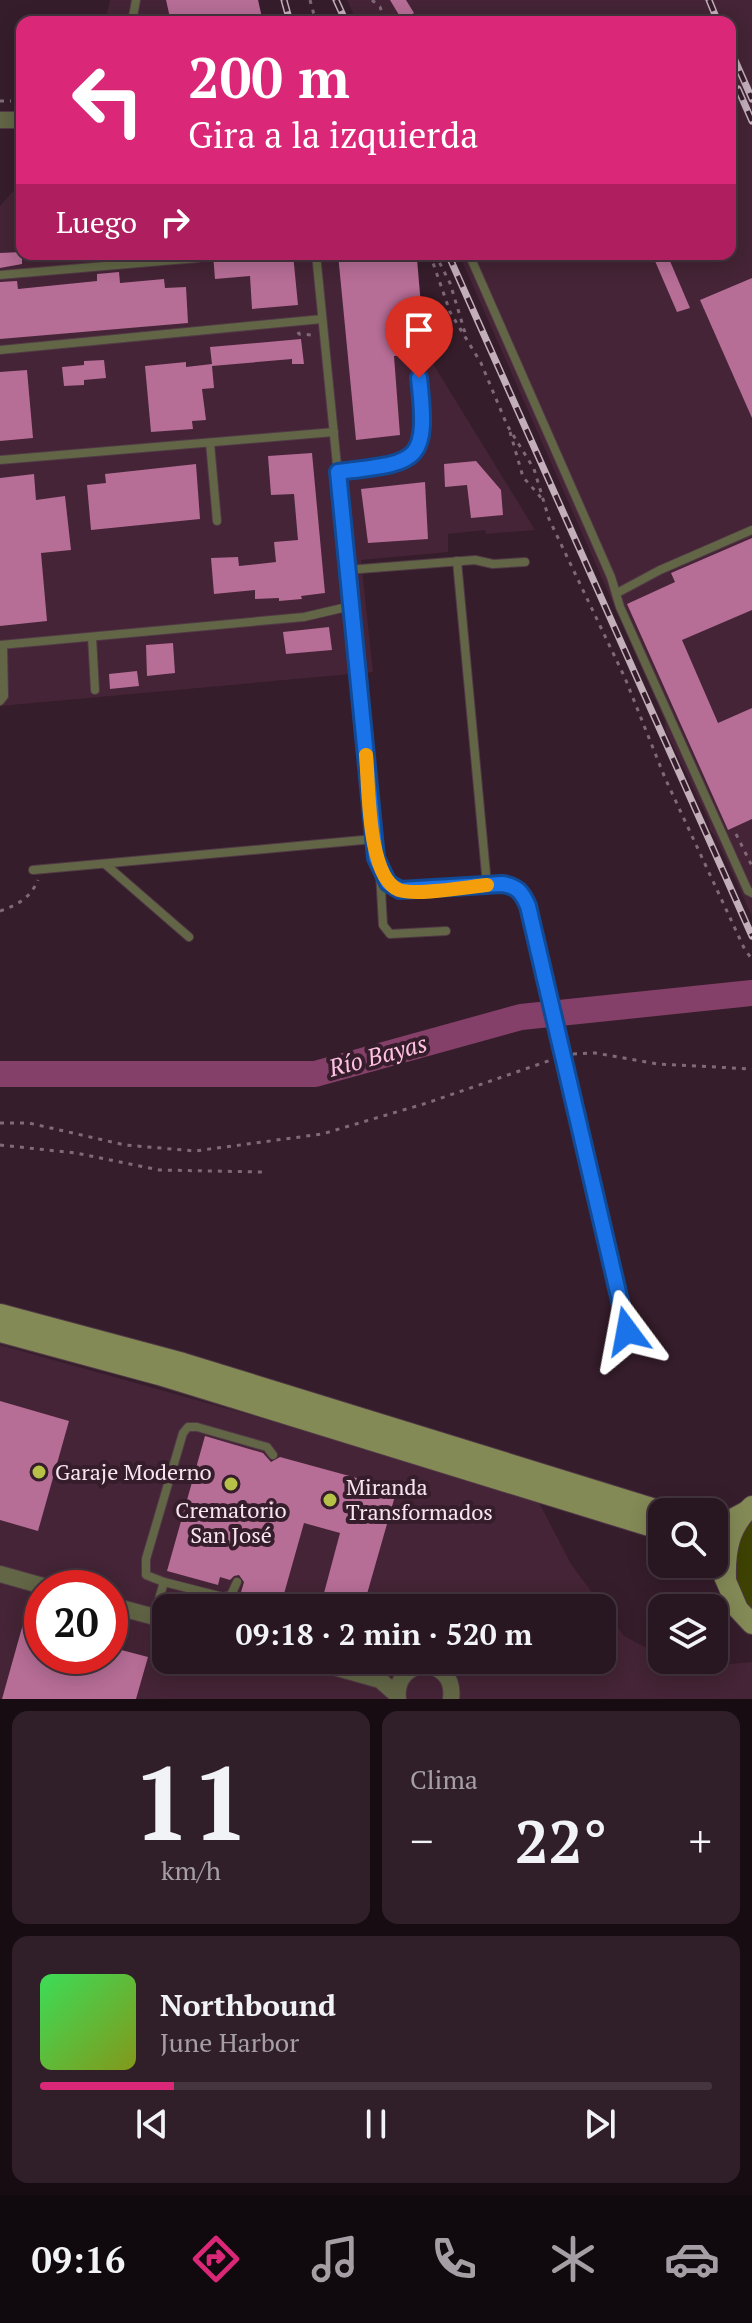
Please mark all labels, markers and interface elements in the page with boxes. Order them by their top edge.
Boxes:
text: 200 m [188,40,350,114]
icon: left [56,48,160,152]
text: Gira a la izquierda [188,111,478,158]
icon: right [153,200,197,244]
text: Luego [56,202,137,242]
pin [385,296,453,378]
icon: arrive [397,308,441,352]
water label: Río Bayas [324,1027,430,1084]
position arrow [585,1289,669,1373]
place label: Garaje Moderno [55,1457,212,1486]
marker: Garaje Moderno [30,1463,48,1481]
place label: Miranda Transformados [346,1472,493,1526]
marker: Crematorio San José [222,1475,240,1493]
marker: Miranda Transformados [321,1491,339,1509]
place label: Crematorio San José [175,1495,287,1549]
map controls [648,1498,728,1674]
button: search [648,1498,728,1578]
speed limit sign: 20 [24,1570,128,1674]
button: layers [648,1594,728,1674]
text: 09:18 · 2 min · 520 m [236,1614,532,1654]
text: 11 [132,1732,250,1870]
text: Clima [410,1762,478,1796]
text: 22° [515,1801,607,1880]
text: − [410,1811,433,1870]
text: + [689,1811,712,1870]
text: km/h [161,1853,221,1887]
text: Northbound [160,1985,336,2025]
text: June Harbor [160,2025,299,2059]
icon: previous [130,2102,174,2146]
icon: pause [354,2102,398,2146]
icon: next [578,2102,622,2146]
icon: directions [188,2231,244,2287]
icon: music [307,2231,363,2287]
icon: phone [426,2231,482,2287]
icon: climate [545,2231,601,2287]
icon: car [664,2231,720,2287]
text: 09:16 [32,2236,125,2283]

